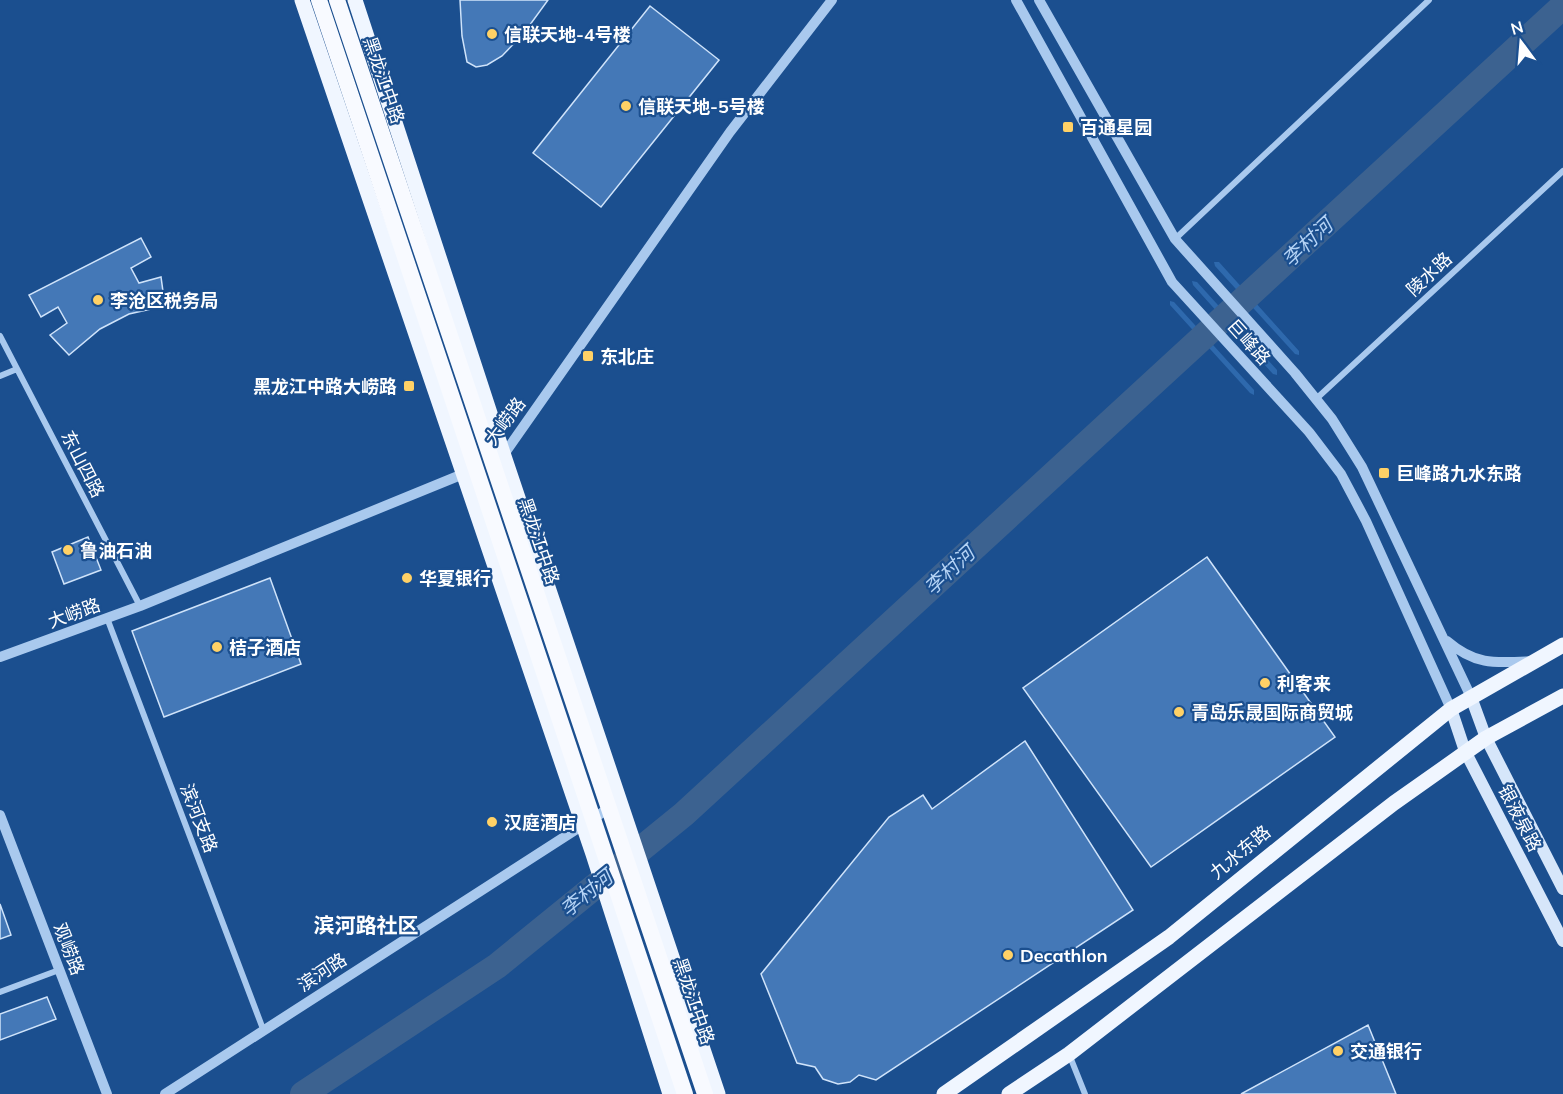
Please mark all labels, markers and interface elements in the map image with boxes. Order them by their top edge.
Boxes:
north arrow [1491,12,1551,72]
text: N [1508,16,1525,39]
place label: 信联天地-4号楼 [504,23,631,46]
marker: 信联天地-4号楼 [485,27,499,41]
street label: 黑龙江中路 [358,34,410,126]
place label: 信联天地-5号楼 [638,95,765,118]
marker: 信联天地-5号楼 [619,99,633,113]
place label: 百通星园 [1080,116,1152,139]
marker: 百通星园 [1061,120,1075,134]
water label: 李村河 [1277,210,1340,272]
street label: 陵水路 [1401,247,1457,301]
place label: 李沧区税务局 [110,289,218,312]
marker: 李沧区税务局 [91,293,105,307]
street label: 巨峰路 [1222,314,1276,370]
place label: 东北庄 [600,345,654,368]
marker: 东北庄 [581,349,595,363]
place label: 黑龙江中路大崂路 [253,375,397,398]
marker: 黑龙江中路大崂路 [402,379,416,393]
street label: 大崂路 [480,393,530,449]
street label: 东山四路 [56,427,110,501]
place label: 巨峰路九水东路 [1396,462,1522,485]
marker: 巨峰路九水东路 [1377,466,1391,480]
street label: 黑龙江中路 [513,495,565,587]
water label: 李村河 [919,538,982,600]
place label: 鲁油石油 [80,539,152,562]
marker: 鲁油石油 [61,543,75,557]
place label: 华夏银行 [419,567,491,590]
marker: 华夏银行 [400,571,414,585]
street label: 大崂路 [45,593,103,633]
place label: 桔子酒店 [229,636,301,659]
marker: 桔子酒店 [210,640,224,654]
place label: 利客来 [1277,672,1331,695]
marker: 利客来 [1258,676,1272,690]
place label: 青岛乐晟国际商贸城 [1191,701,1353,724]
marker: 青岛乐晟国际商贸城 [1172,705,1186,719]
street label: 滨河支路 [175,780,223,856]
street label: 银液泉路 [1493,781,1547,855]
place label: 汉庭酒店 [504,811,576,834]
marker: 汉庭酒店 [485,815,499,829]
street label: 九水东路 [1205,820,1275,884]
water label: 李村河 [555,862,620,922]
district label: 滨河路社区 [314,912,419,938]
street label: 观崂路 [49,920,89,978]
place label: Decathlon [1020,944,1108,967]
street label: 滨河路 [293,948,351,996]
marker: Decathlon [1001,948,1015,962]
street label: 黑龙江中路 [668,955,720,1047]
place label: 交通银行 [1350,1040,1422,1063]
marker: 交通银行 [1331,1044,1345,1058]

